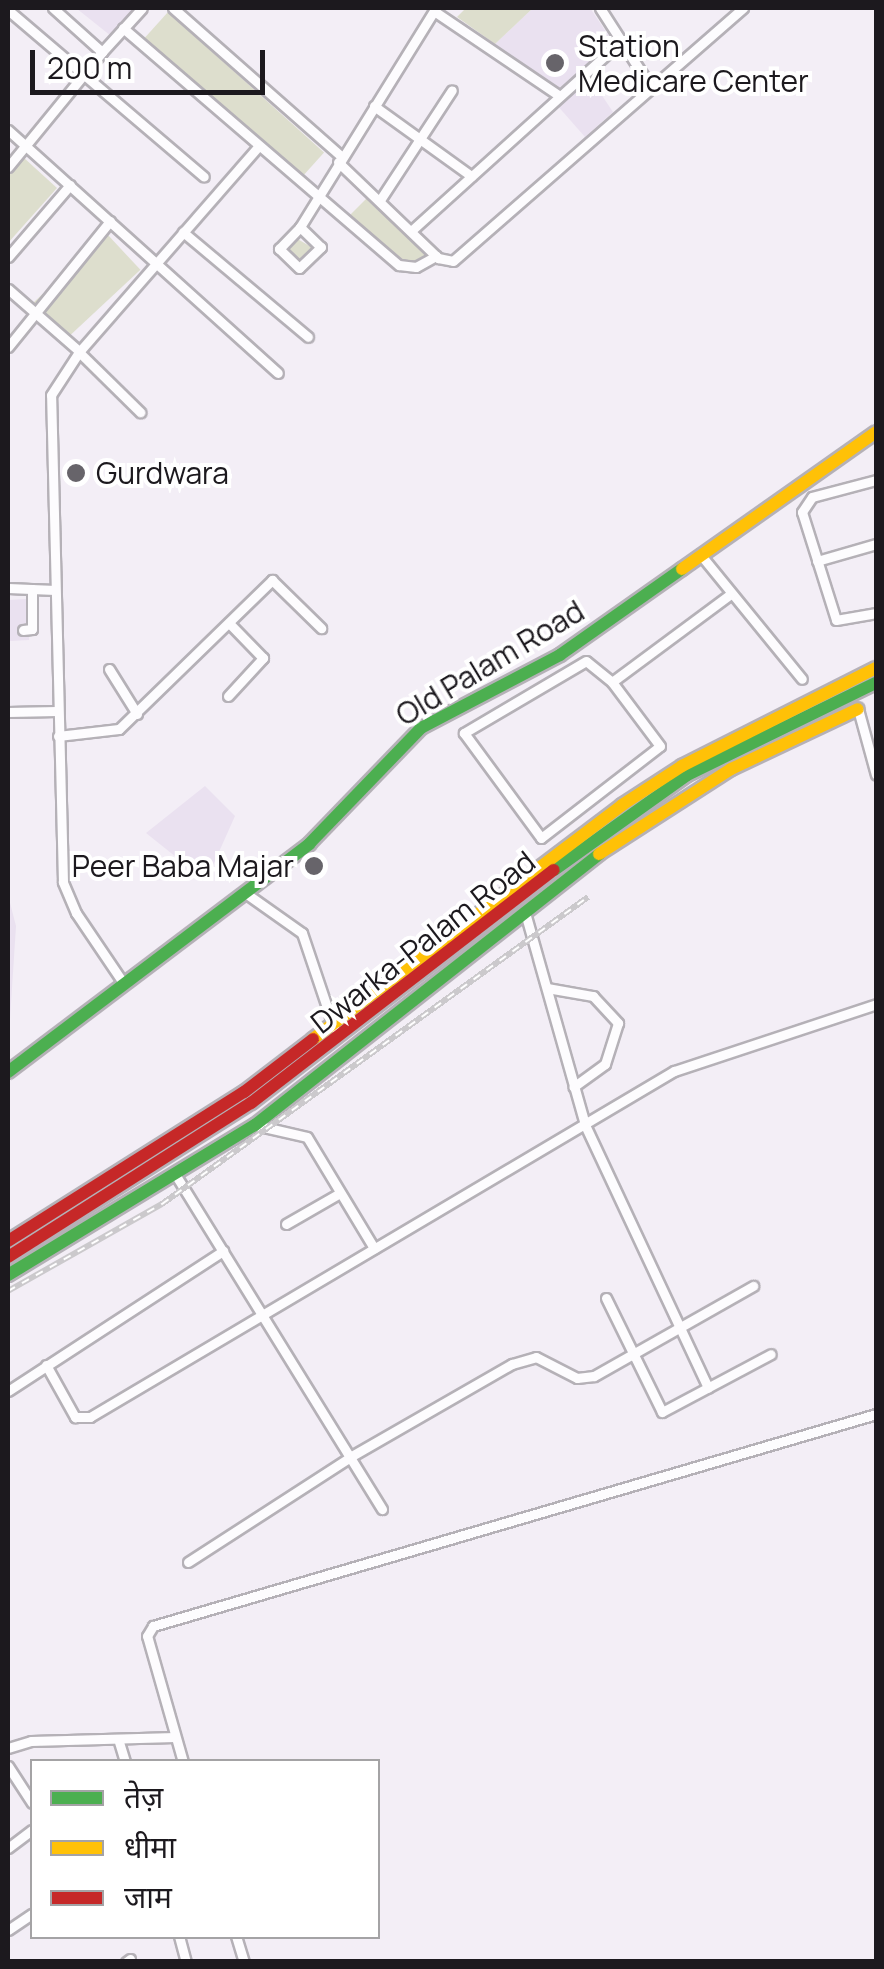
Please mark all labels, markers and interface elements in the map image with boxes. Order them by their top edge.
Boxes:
place label: Station Medicare Center [578,28,809,98]
scale bar [35,30,270,92]
text: 200 m [47,47,132,88]
marker: Station Medicare Center [542,50,568,76]
place label: Gurdwara [96,455,229,491]
marker: Gurdwara [65,462,87,484]
street label: Old Palam Road [390,593,590,733]
street label: Dwarka-Palam Road [304,843,542,1041]
place label: Peer Baba Majar [72,848,294,884]
marker: Peer Baba Majar [303,855,325,877]
legend [30,1759,380,1939]
text: तेज़ [124,1776,163,1817]
text: धीमा [124,1826,176,1867]
text: जाम [124,1876,172,1917]

